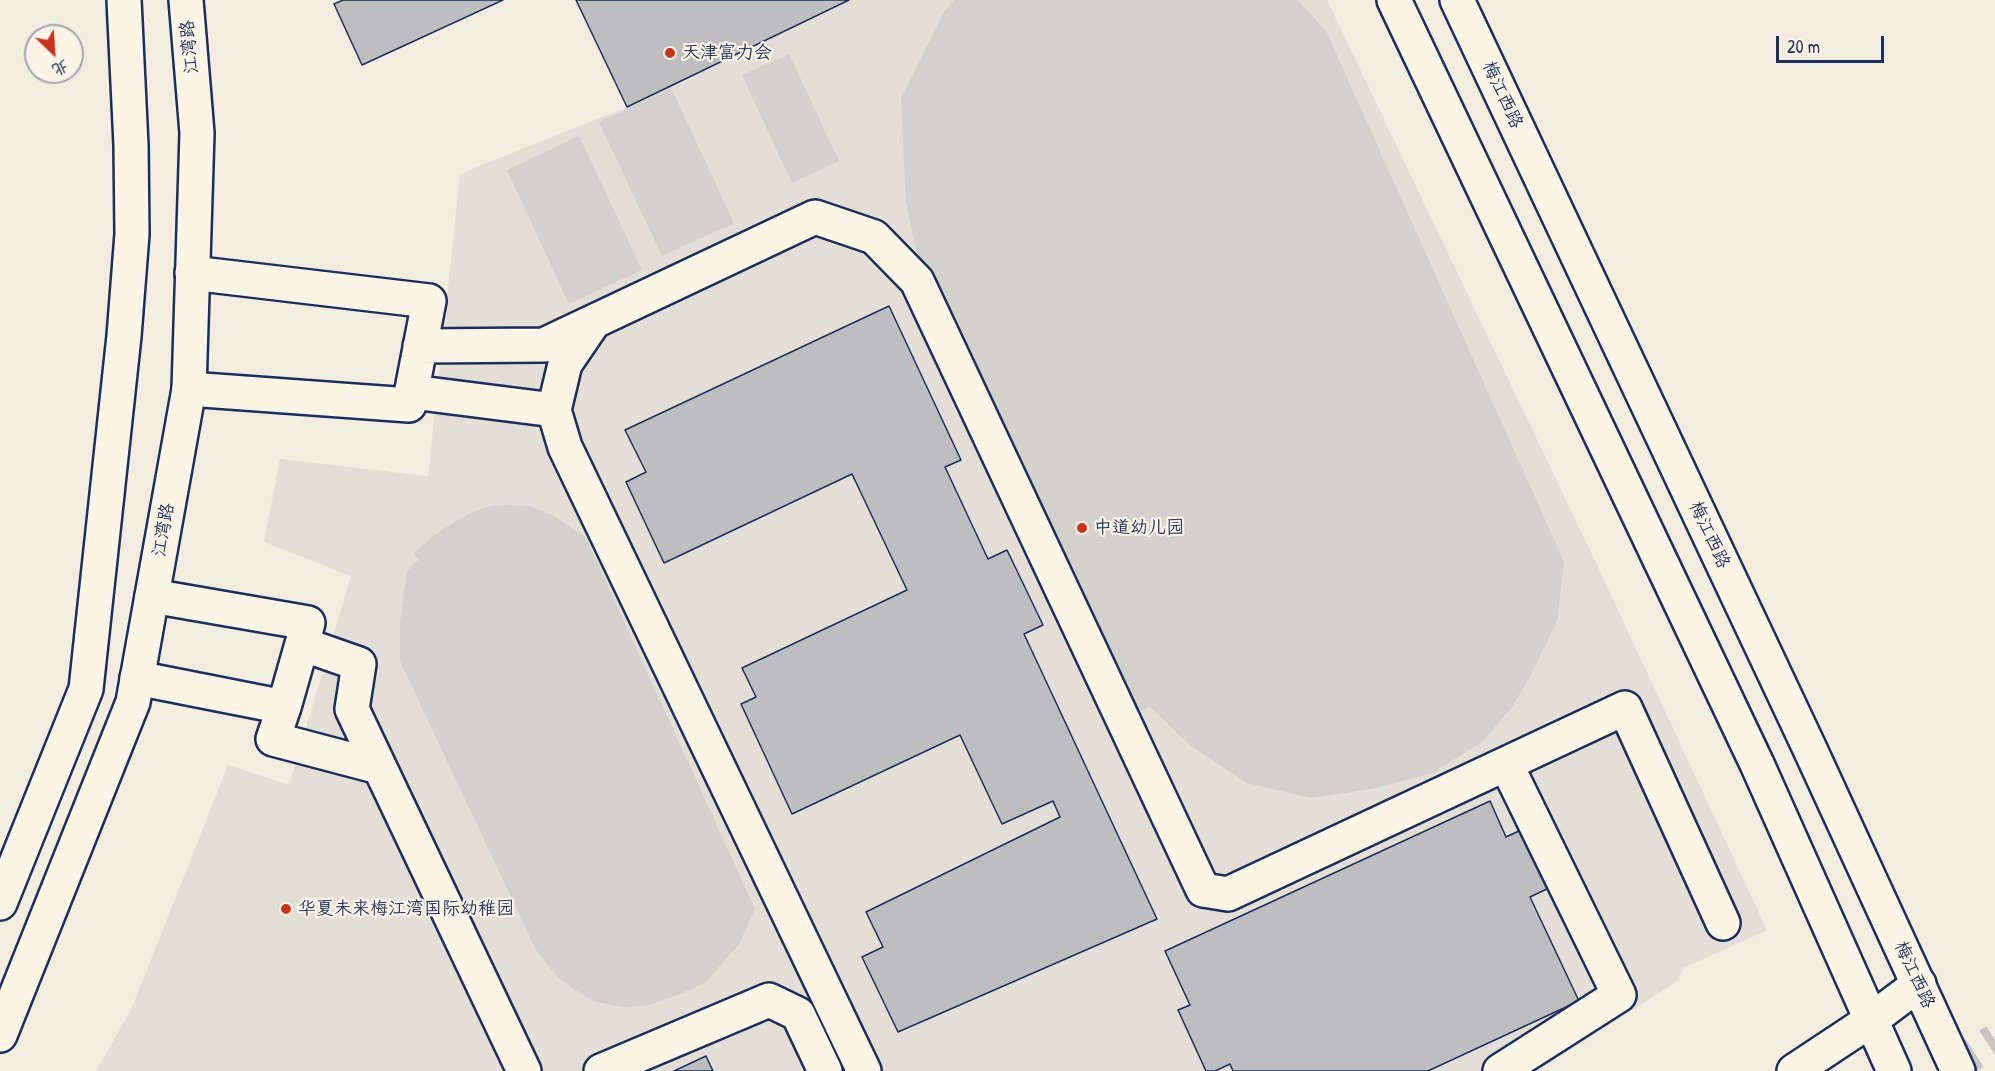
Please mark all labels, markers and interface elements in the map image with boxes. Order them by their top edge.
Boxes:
street label: 江湾路 [177,19,203,75]
north arrow [24,24,84,84]
scale bar [1779,24,1887,62]
text: 20 m [1787,34,1820,59]
place label: 天津富力会 [682,42,772,64]
marker: 天津富力会 [663,46,677,60]
text: 北 [49,55,73,82]
street label: 梅江西路 [1477,58,1527,132]
street label: 梅江西路 [1684,498,1734,572]
street label: 江湾路 [149,502,179,558]
place label: 中道幼儿园 [1094,517,1184,539]
marker: 中道幼儿园 [1075,521,1089,535]
place label: 华夏未来梅江湾国际幼稚园 [298,898,514,920]
marker: 华夏未来梅江湾国际幼稚园 [279,902,293,916]
street label: 梅江西路 [1889,938,1939,1012]

